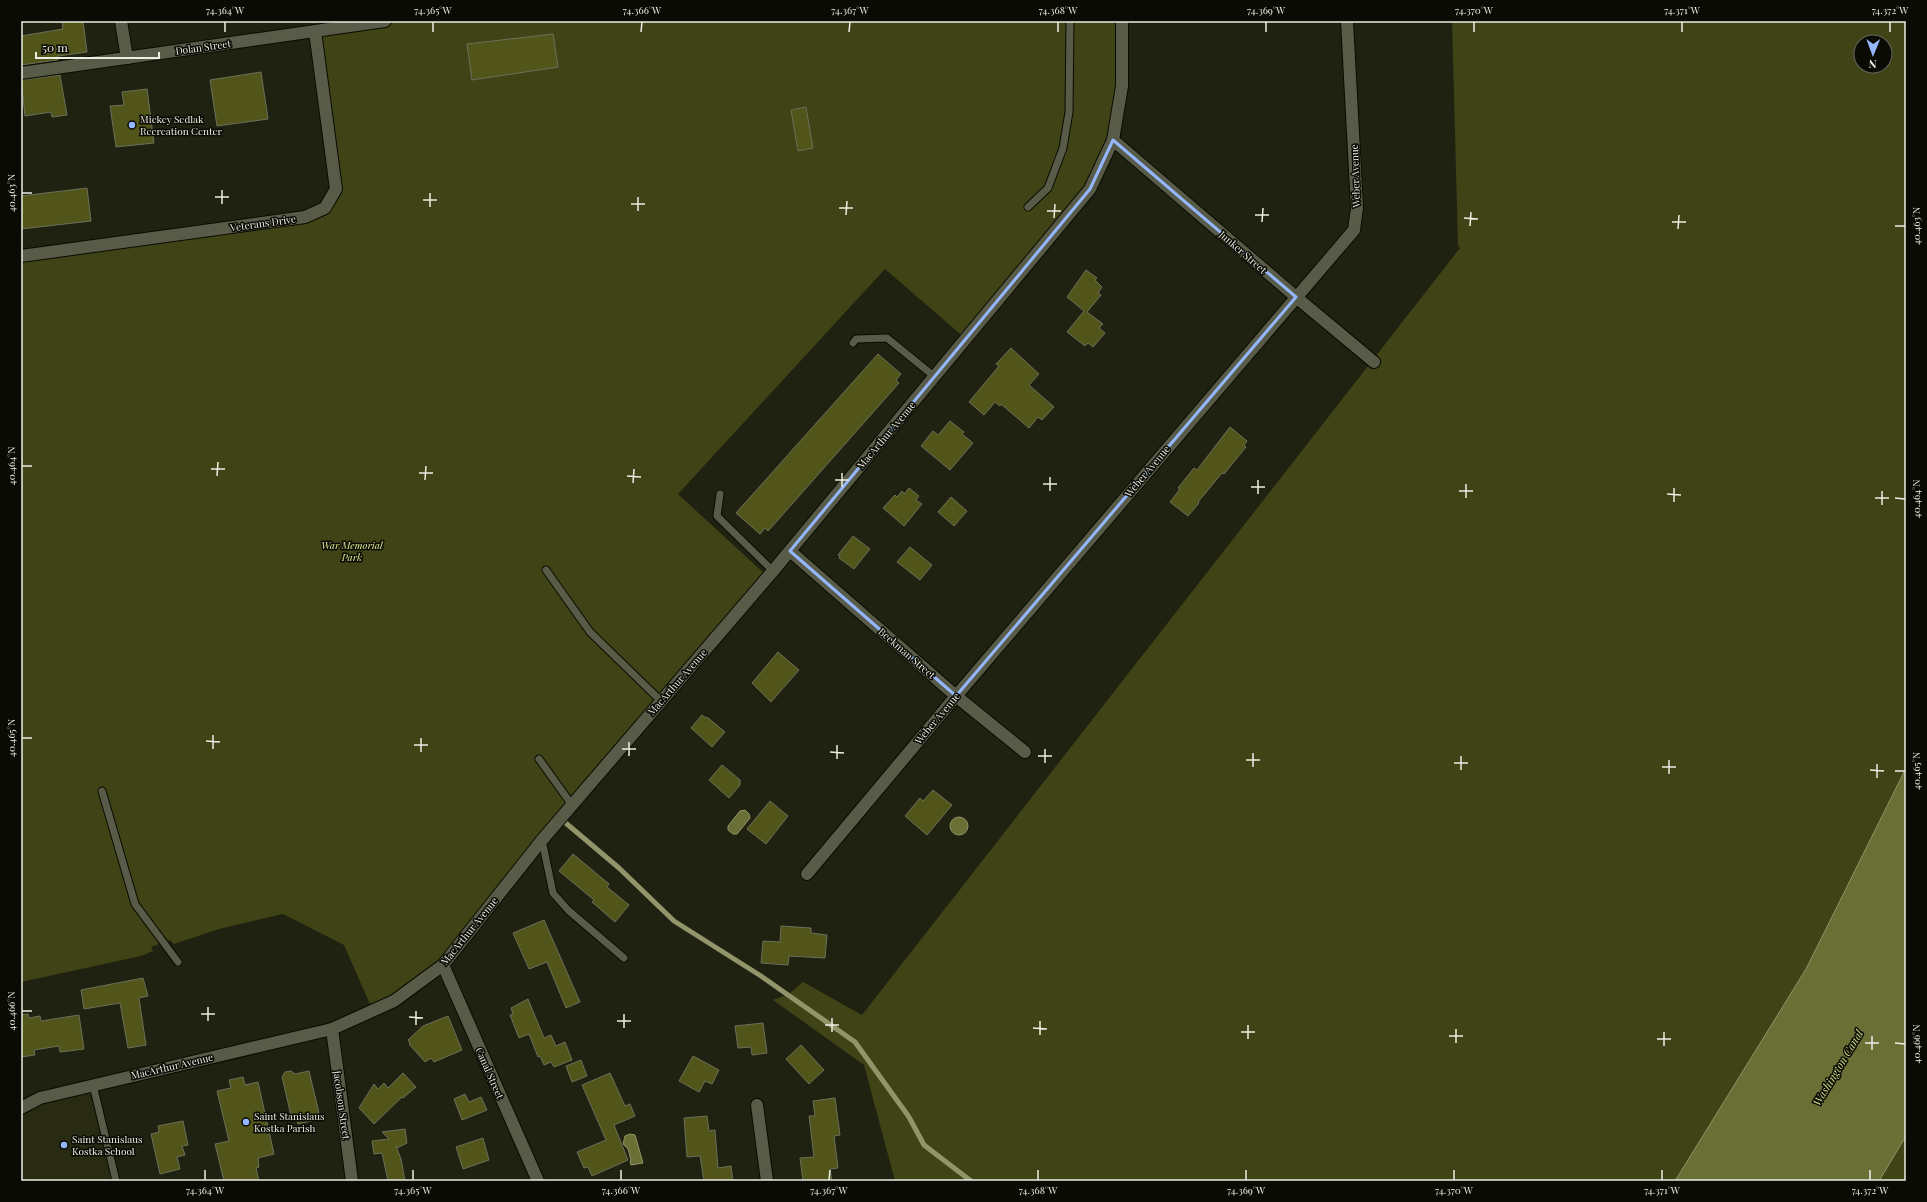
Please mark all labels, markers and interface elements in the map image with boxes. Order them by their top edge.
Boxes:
text: 74.364°W [206,3,245,17]
text: 74.365°W [414,3,453,17]
text: 74.366°W [623,3,662,17]
text: 74.367°W [831,3,870,17]
text: 74.368°W [1039,3,1078,17]
text: 74.369°W [1247,3,1286,17]
text: 74.370°W [1455,3,1494,17]
text: 74.371°W [1664,3,1701,17]
text: 74.372°W [1872,3,1909,17]
scale bar [36,34,159,60]
north arrow [1853,34,1893,74]
street label: Dolan Street [174,36,232,58]
text: 50 m [42,39,68,55]
text: N [1869,57,1877,72]
place label: Mickey Sedlak Recreation Center [140,112,223,138]
marker: Mickey Sedlak Recreation Center [127,120,137,130]
street label: Weber Avenue [1347,144,1363,209]
text: 40.463°N [4,174,18,212]
text: 40.463°N [1909,207,1923,245]
street label: Veterans Drive [228,211,297,235]
street label: Junker Street [1215,227,1270,277]
street label: MacArthur Avenue [854,398,918,472]
street label: Weber Avenue [1121,442,1173,501]
text: 40.464°N [4,447,18,485]
text: 40.464°N [1909,480,1923,518]
park label: War Memorial Park [321,538,384,564]
street label: Beekman Street [876,624,939,682]
street label: MacArthur Avenue [644,646,710,718]
street label: Weber Avenue [911,689,963,748]
text: 40.465°N [4,719,18,757]
text: 40.465°N [1909,752,1923,790]
street label: MacArthur Avenue [437,894,501,968]
text: 40.466°N [4,991,18,1031]
text: 40.466°N [1909,1024,1923,1064]
water label: Washington Canal [1809,1026,1867,1109]
street label: Canal Street [472,1045,508,1101]
street label: MacArthur Avenue [130,1050,214,1082]
street label: Jacobson Street [330,1069,354,1141]
place label: Saint Stanislaus Kostka Parish [254,1109,325,1135]
marker: Saint Stanislaus Kostka Parish [241,1117,251,1127]
place label: Saint Stanislaus Kostka School [72,1132,143,1158]
marker: Saint Stanislaus Kostka School [59,1140,69,1150]
text: 74.364°W [186,1183,225,1197]
text: 74.365°W [394,1183,433,1197]
text: 74.366°W [602,1183,641,1197]
text: 74.367°W [810,1183,849,1197]
text: 74.368°W [1019,1183,1058,1197]
text: 74.369°W [1227,1183,1266,1197]
text: 74.370°W [1435,1183,1474,1197]
text: 74.371°W [1644,1183,1681,1197]
text: 74.372°W [1852,1183,1889,1197]

